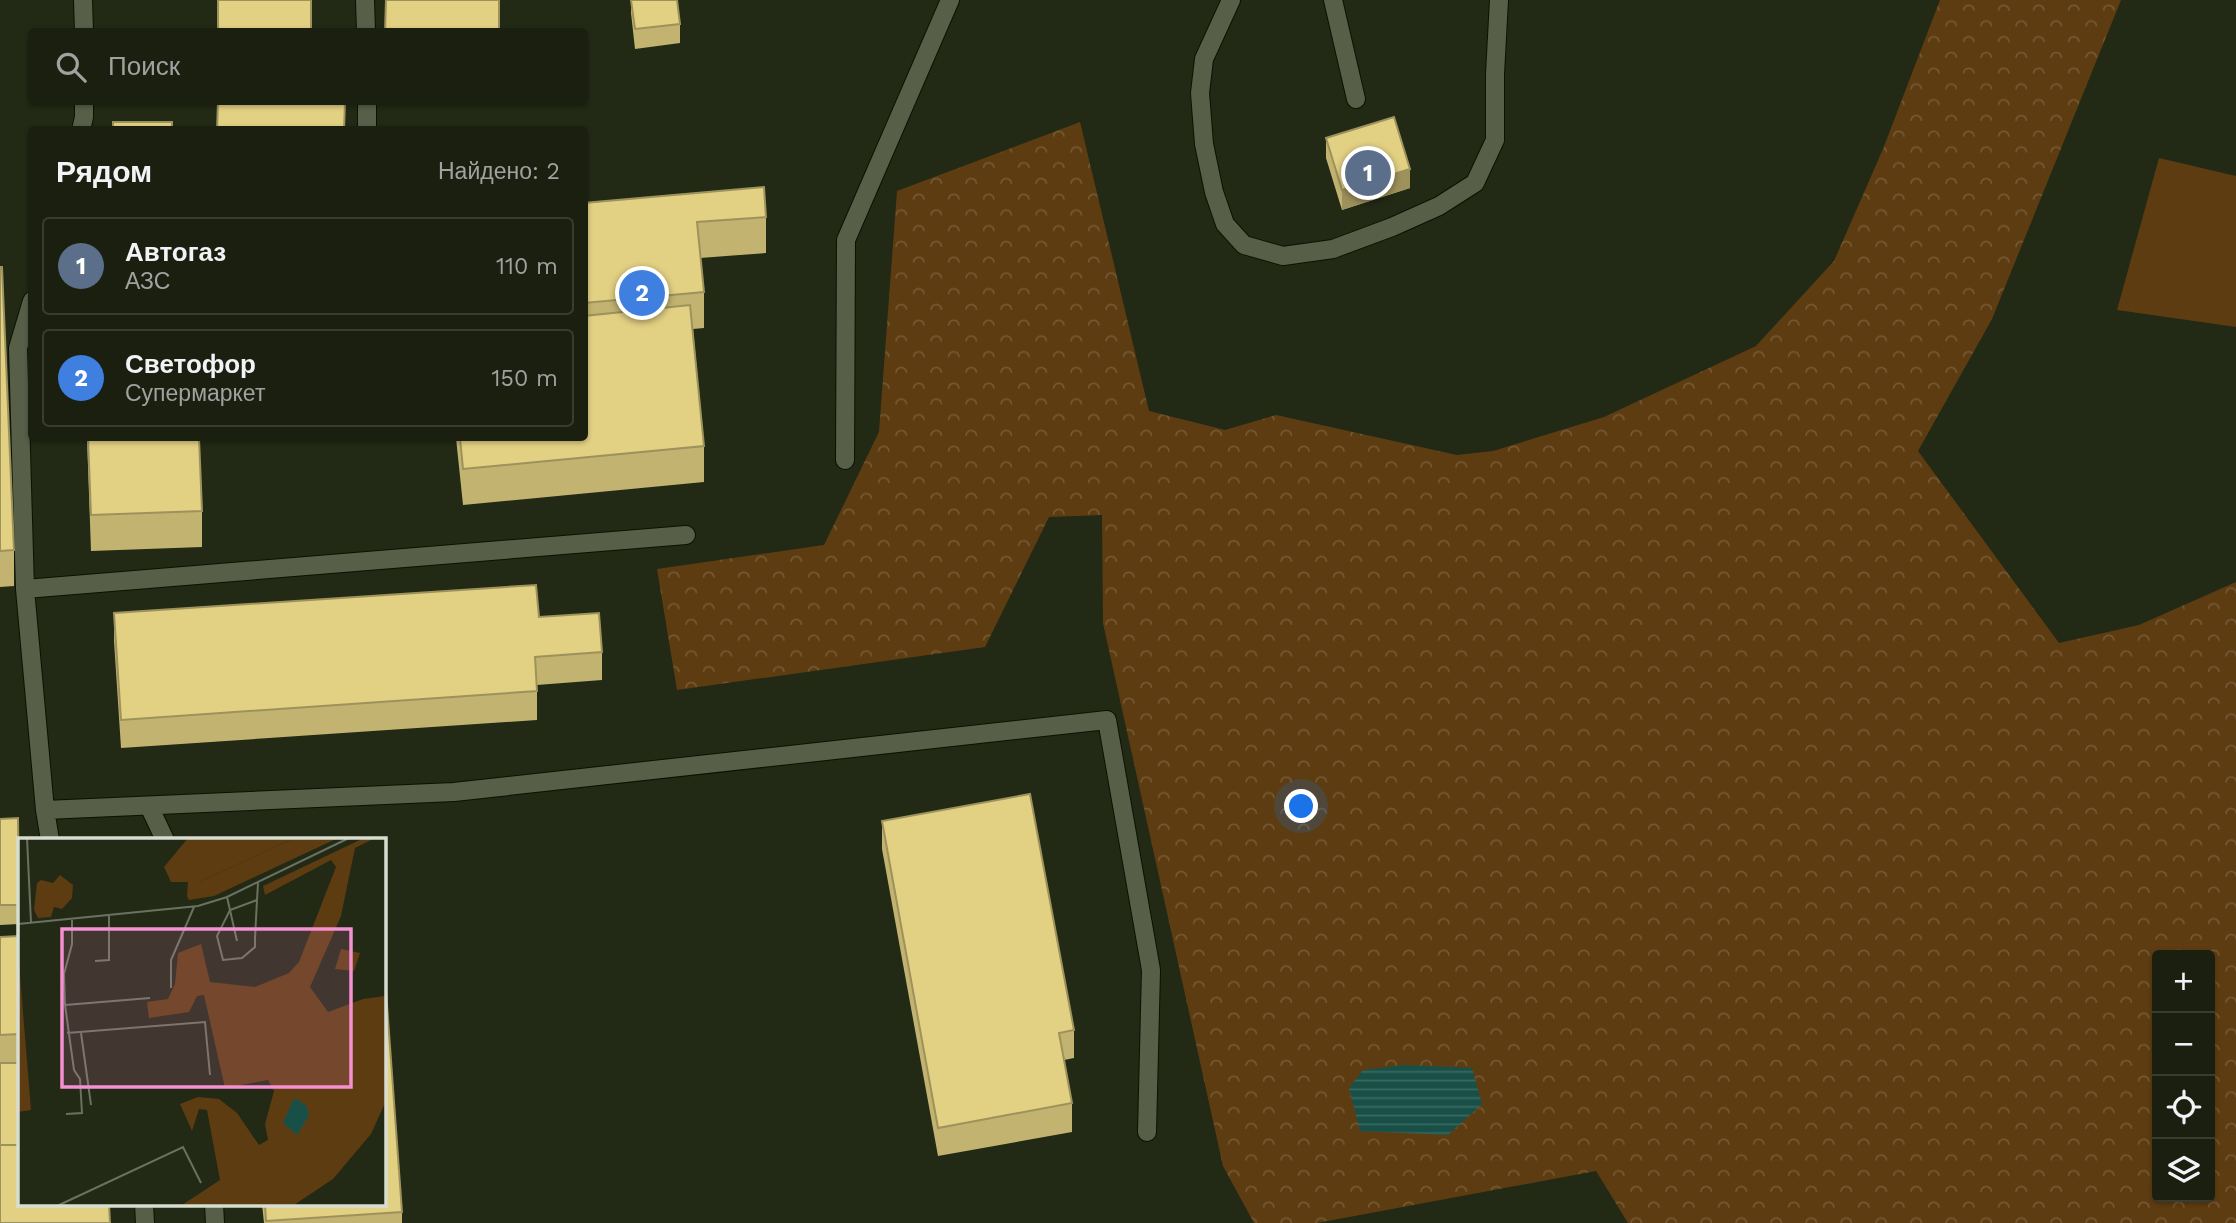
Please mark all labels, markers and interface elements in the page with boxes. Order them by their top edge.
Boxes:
search box [28,28,588,105]
icon: search [52,48,90,86]
text: Поиск [108,51,180,81]
pin: 1 [1345,147,1391,199]
text: Рядом [56,154,152,189]
text: Найдено: 2 [438,158,560,185]
text: Автогаз [125,237,226,267]
text: 1 [76,253,86,280]
text: 110 m [496,253,558,280]
pin: 2 [619,267,665,319]
text: АЗС [125,268,170,295]
text: Светофор [125,349,256,379]
text: 2 [74,365,88,392]
text: 150 m [492,365,558,392]
text: Супермаркет [125,380,265,407]
your location [1284,789,1318,823]
inset map [18,838,385,1206]
map controls [2152,950,2215,1202]
button: + [2152,950,2215,1013]
button: − [2152,1013,2215,1076]
button: locate [2152,1076,2215,1139]
button: layers [2152,1139,2215,1202]

